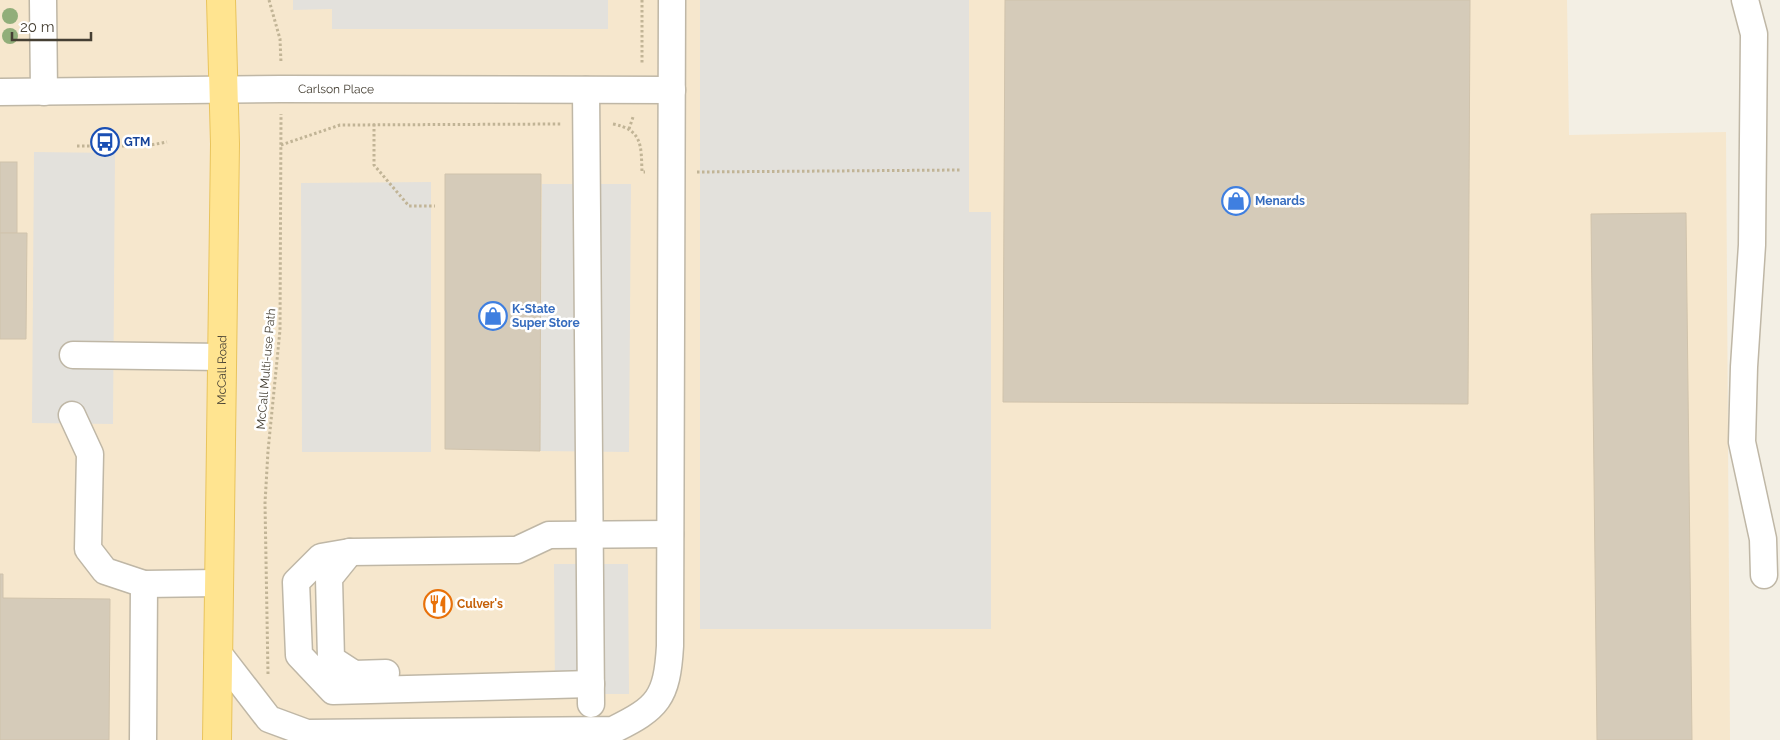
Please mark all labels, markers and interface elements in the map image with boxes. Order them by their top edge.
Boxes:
scale bar [12,10,91,42]
text: 20 m [20,18,55,36]
street label: Carlson Place [298,82,374,96]
bus stop icon: GTM [90,127,120,157]
place label: GTM [124,135,150,149]
shop icon: Menards [1221,186,1251,216]
place label: Menards [1255,194,1305,208]
shop icon: K-State Super Store [478,301,508,331]
place label: K-State Super Store [512,302,580,330]
street label: McCall Multi-use Path [254,308,278,430]
street label: McCall Road [214,335,229,405]
restaurant icon: Culver's [423,589,453,619]
place label: Culver's [457,597,503,611]

